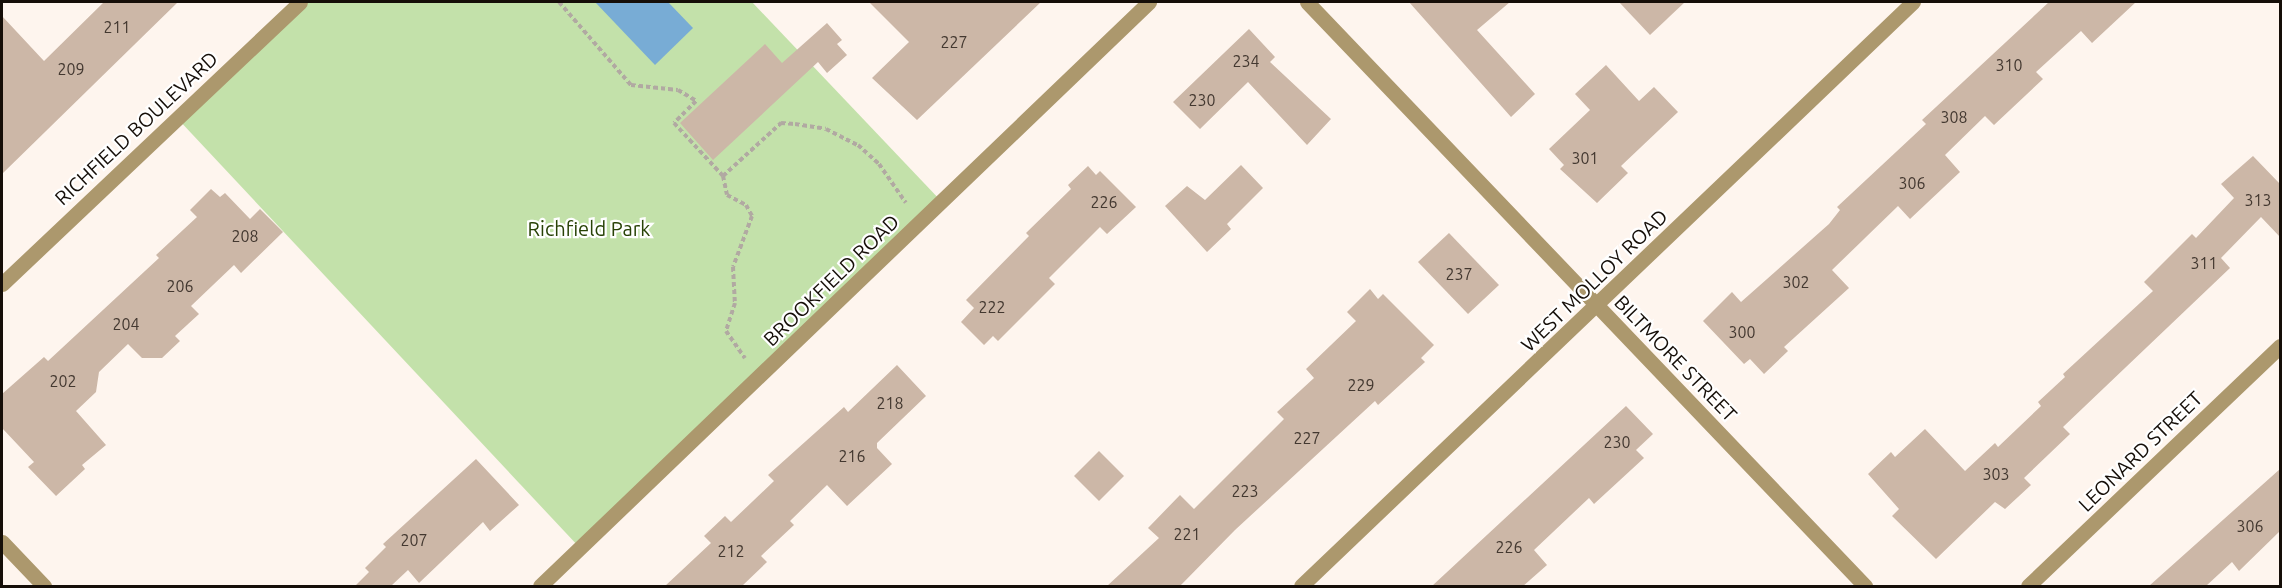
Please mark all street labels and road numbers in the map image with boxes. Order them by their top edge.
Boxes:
street label: RICHFIELD BOULEVARD [50,46,222,210]
street label: WEST MOLLOY ROAD [1516,204,1672,356]
street label: BROOKFIELD ROAD [758,209,904,351]
street label: BILTMORE STREET [1610,290,1742,426]
street label: LEONARD STREET [2073,386,2207,516]

